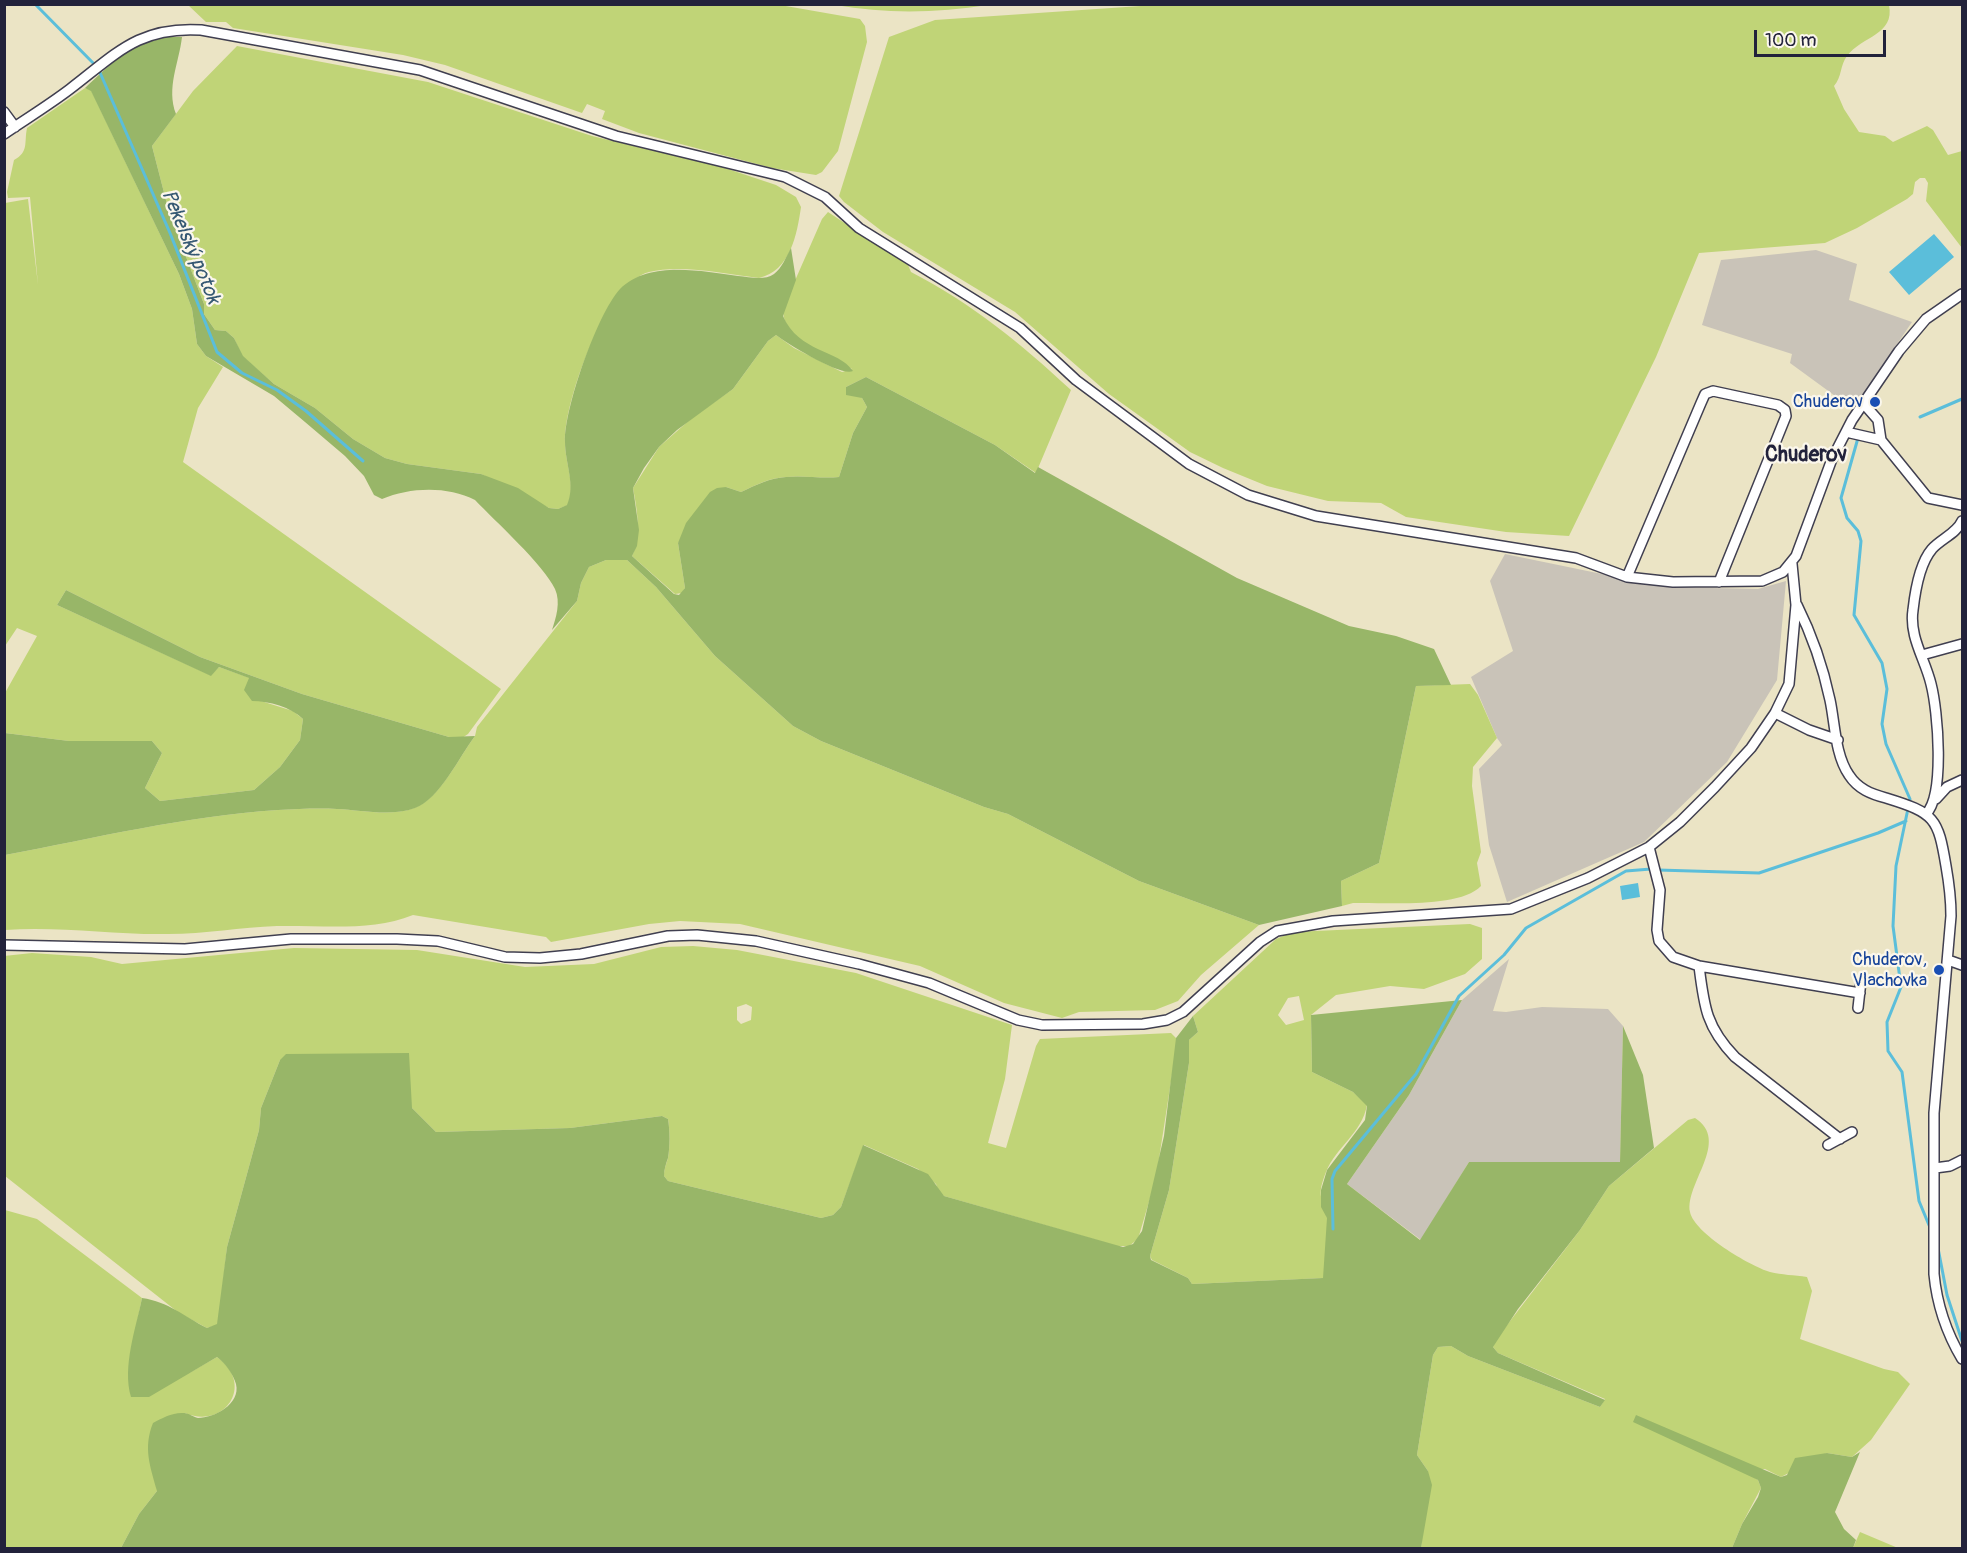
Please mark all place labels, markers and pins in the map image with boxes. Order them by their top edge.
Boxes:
place label: Chuderov [1793,391,1863,413]
marker: Chuderov [1868,395,1882,409]
place label: Chuderov, Vlachovka [1852,949,1927,992]
marker: Chuderov, Vlachovka [1932,963,1946,977]

